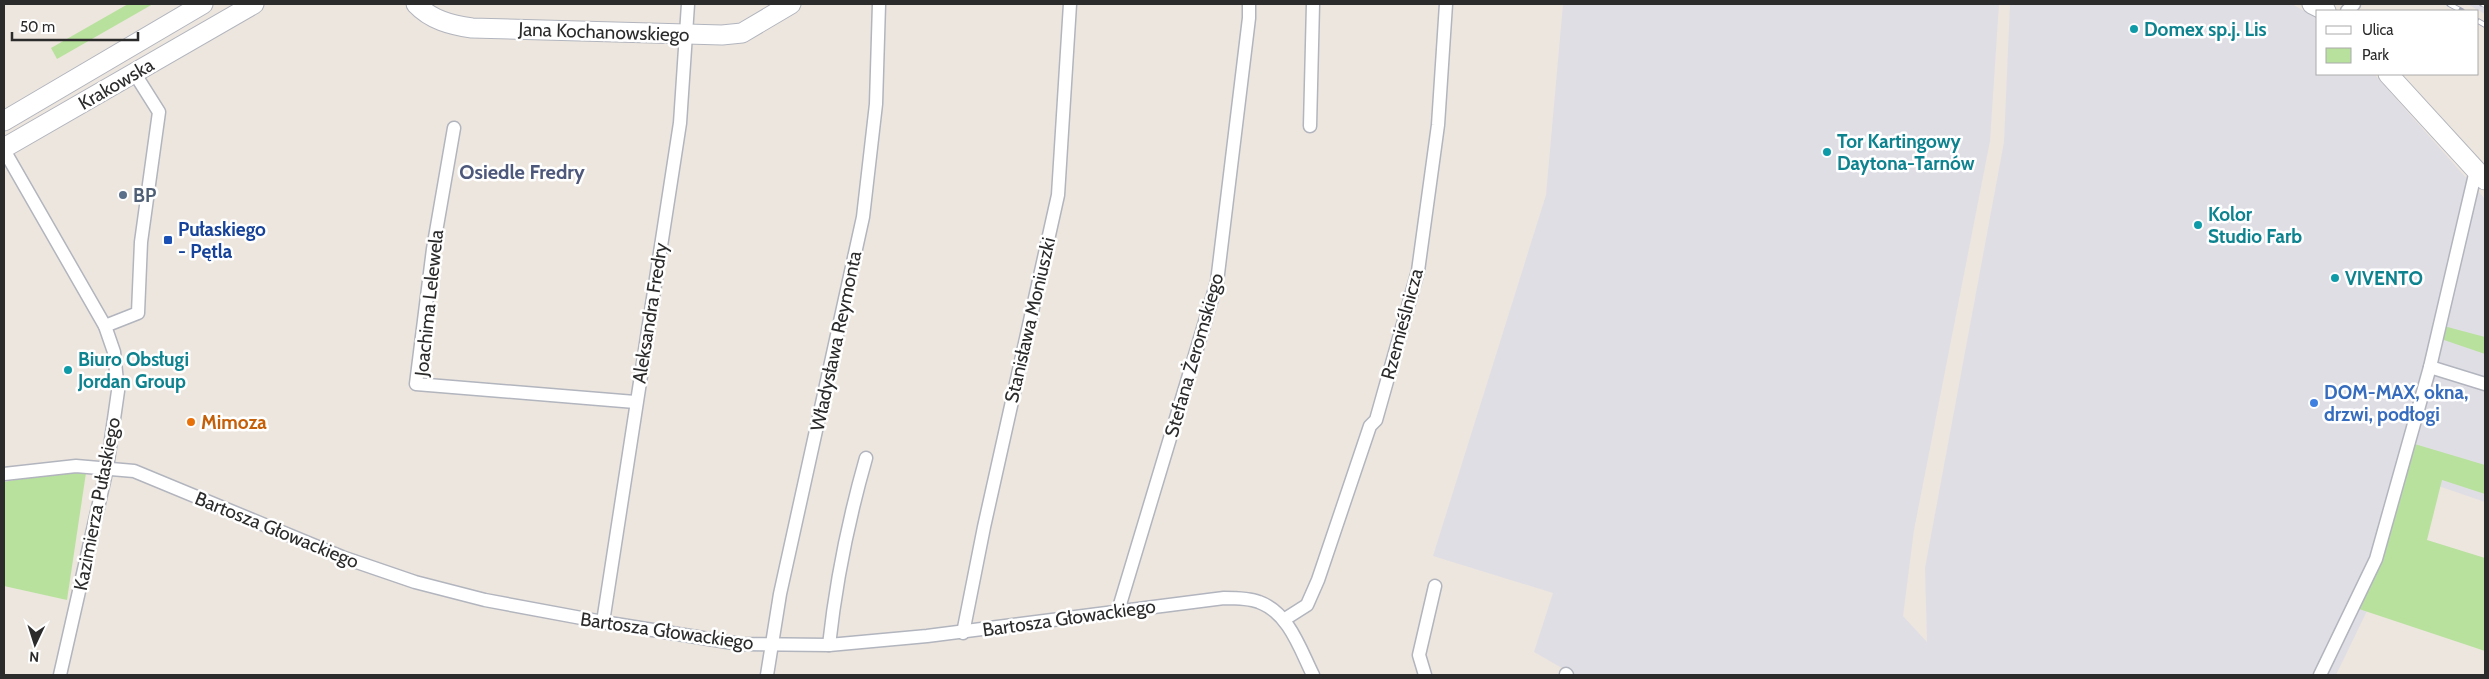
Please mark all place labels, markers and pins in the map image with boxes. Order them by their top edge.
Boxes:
place label: Domex sp.j. Lis [2144,18,2267,41]
marker: Domex sp.j. Lis [2128,23,2140,35]
place label: Tor Kartingowy Daytona-Tarnów [1837,130,1975,175]
marker: Tor Kartingowy Daytona-Tarnów [1821,146,1833,158]
place label: BP [133,184,156,207]
marker: BP [117,189,129,201]
place label: Kolor Studio Farb [2208,203,2302,248]
place label: Pułaskiego - Pętla [178,218,266,263]
marker: Kolor Studio Farb [2192,219,2204,231]
marker: Pułaskiego - Pętla [162,234,174,246]
place label: VIVENTO [2345,267,2423,290]
marker: VIVENTO [2329,272,2341,284]
place label: Biuro Obsługi Jordan Group [77,348,189,393]
marker: Biuro Obsługi Jordan Group [62,364,74,376]
place label: DOM-MAX, okna, drzwi, podłogi [2324,381,2468,426]
marker: DOM-MAX, okna, drzwi, podłogi [2308,397,2320,409]
place label: Mimoza [201,411,267,434]
marker: Mimoza [185,416,197,428]

